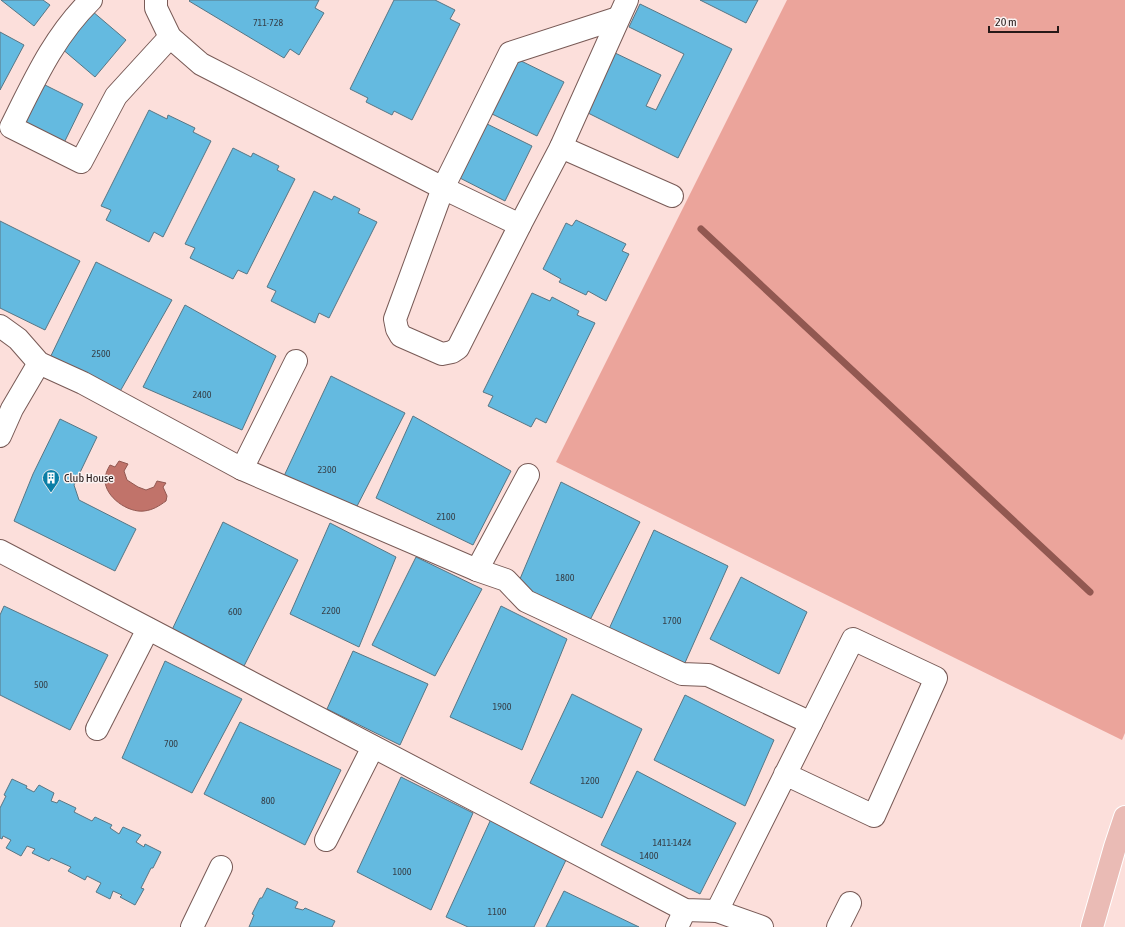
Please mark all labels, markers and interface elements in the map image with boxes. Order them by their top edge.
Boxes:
scale bar [989,8,1058,34]
text: 20 m [995,15,1017,29]
house number: 711-728 [253,17,283,28]
house number: 2500 [92,348,111,359]
house number: 2400 [193,389,212,400]
house number: 2300 [318,464,337,475]
building icon: Club House [41,468,61,493]
place label: Club House [64,471,114,485]
house number: 2100 [437,511,456,522]
house number: 1800 [556,572,575,583]
house number: 2200 [322,605,341,616]
house number: 600 [228,606,242,617]
house number: 1700 [663,615,682,626]
house number: 500 [34,679,48,690]
house number: 1900 [493,701,512,712]
house number: 700 [164,738,178,749]
house number: 1200 [581,775,600,786]
house number: 800 [261,795,275,806]
house number: 1411-1424 [652,837,692,848]
house number: 1400 [640,850,659,861]
house number: 1000 [393,866,412,877]
house number: 1100 [488,906,507,917]

